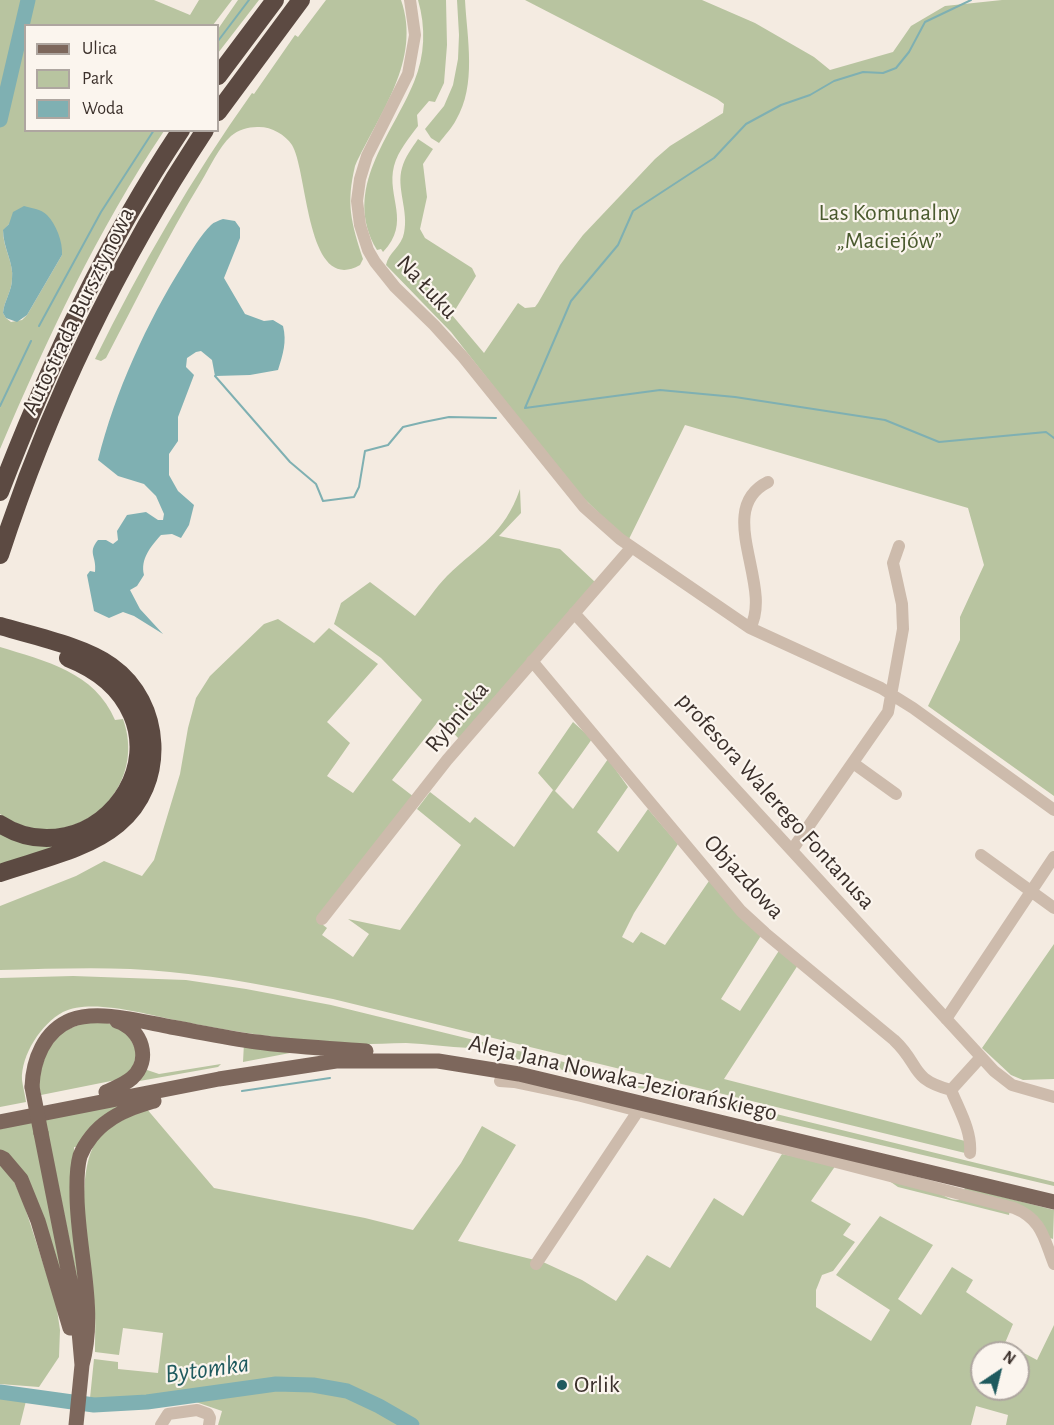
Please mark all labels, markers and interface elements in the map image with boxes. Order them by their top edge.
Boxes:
legend [24,24,219,132]
text: Ulica [82,40,117,58]
text: Park [82,70,113,88]
text: Woda [82,100,124,118]
park label: Las Komunalny „Maciejów” [819,199,959,255]
street label: Autostrada Bursztynowa [15,203,141,419]
street label: Na Łuku [390,249,464,325]
street label: Rybnicka [419,676,495,758]
street label: profesora Walerego Fontanusa [671,686,881,916]
street label: Objazdowa [698,829,790,925]
street label: Aleja Jana Nowaka-Jeziorańskiego [466,1028,780,1128]
north arrow [970,1341,1030,1401]
water label: Bytomka [163,1348,251,1390]
text: N [1000,1348,1018,1368]
place label: Orlik [574,1371,620,1399]
marker: Orlik [555,1378,569,1392]

